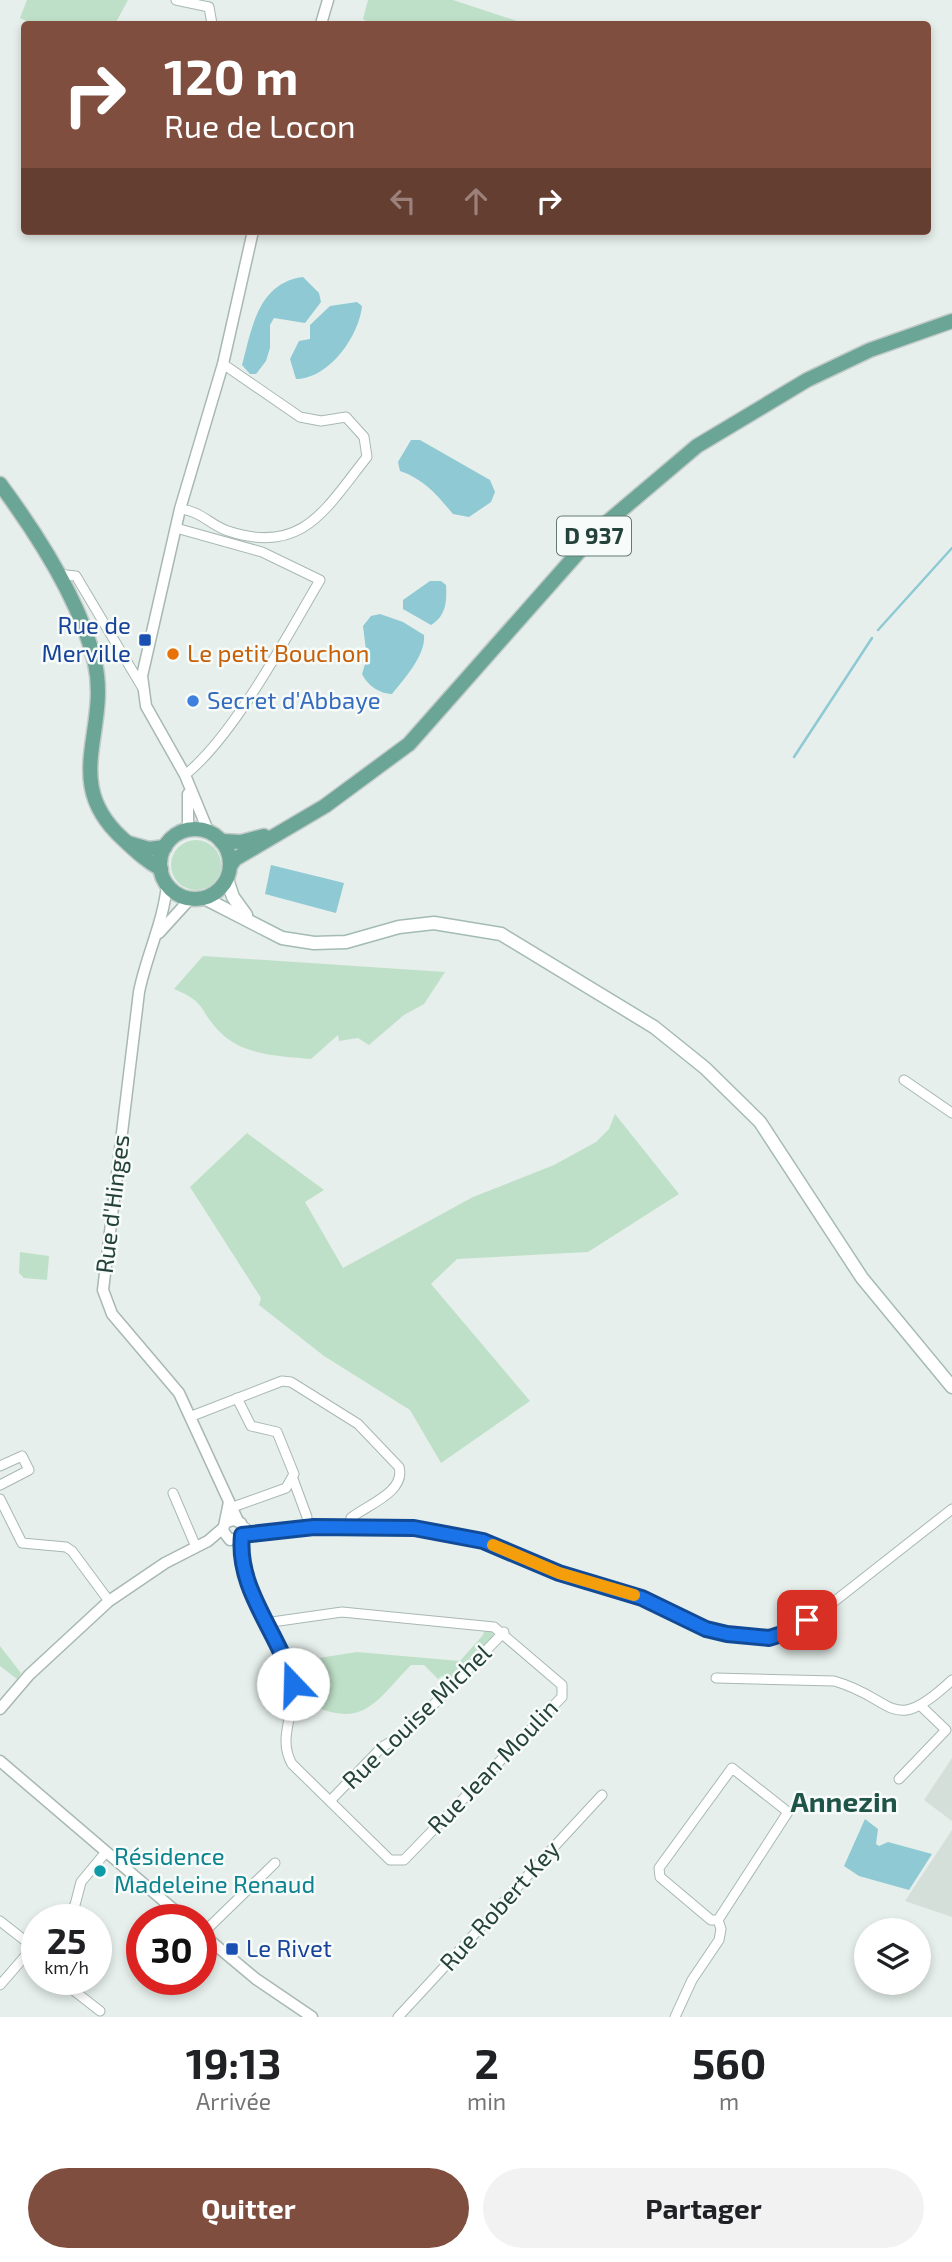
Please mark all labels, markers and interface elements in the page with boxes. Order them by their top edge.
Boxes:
text: 120 m [164,46,298,105]
icon: right [49,49,140,140]
text: Rue de Locon [164,106,356,144]
icon: left [384,182,422,220]
icon: ahead [457,182,495,220]
icon: right [530,182,568,220]
road number: D 937 [557,516,631,556]
place label: Rue de Merville [42,610,131,667]
marker: Rue de Merville [137,632,153,648]
place label: Le petit Bouchon [187,638,369,667]
marker: Le petit Bouchon [165,646,181,662]
place label: Secret d'Abbaye [207,685,381,714]
marker: Secret d'Abbaye [185,693,201,709]
street label: Rue d'Hinges [89,1133,134,1275]
pin [777,1590,837,1650]
icon: arrive [788,1601,826,1639]
street label: Rue Louise Michel [336,1638,496,1794]
position arrow [256,1647,330,1721]
street label: Rue Jean Moulin [421,1693,563,1839]
district label: Annezin [790,1784,898,1818]
street label: Rue Robert Key [433,1834,565,1976]
place label: Résidence Madeleine Renaud [114,1841,315,1898]
marker: Résidence Madeleine Renaud [92,1863,108,1879]
speed limit sign: 30 [126,1904,217,1995]
map controls [854,1918,931,1995]
button: layers [854,1918,931,1995]
text: 25 [47,1919,86,1961]
place label: Le Rivet [246,1933,332,1962]
marker: Le Rivet [224,1941,240,1957]
text: km/h [44,1956,89,1978]
text: 19:13 [186,2037,281,2087]
text: 2 [474,2037,499,2087]
text: 560 [692,2037,766,2087]
text: Arrivée [196,2087,271,2115]
text: min [467,2087,506,2115]
text: m [719,2087,739,2115]
button: Quitter [28,2168,469,2248]
button: Partager [483,2168,924,2248]

